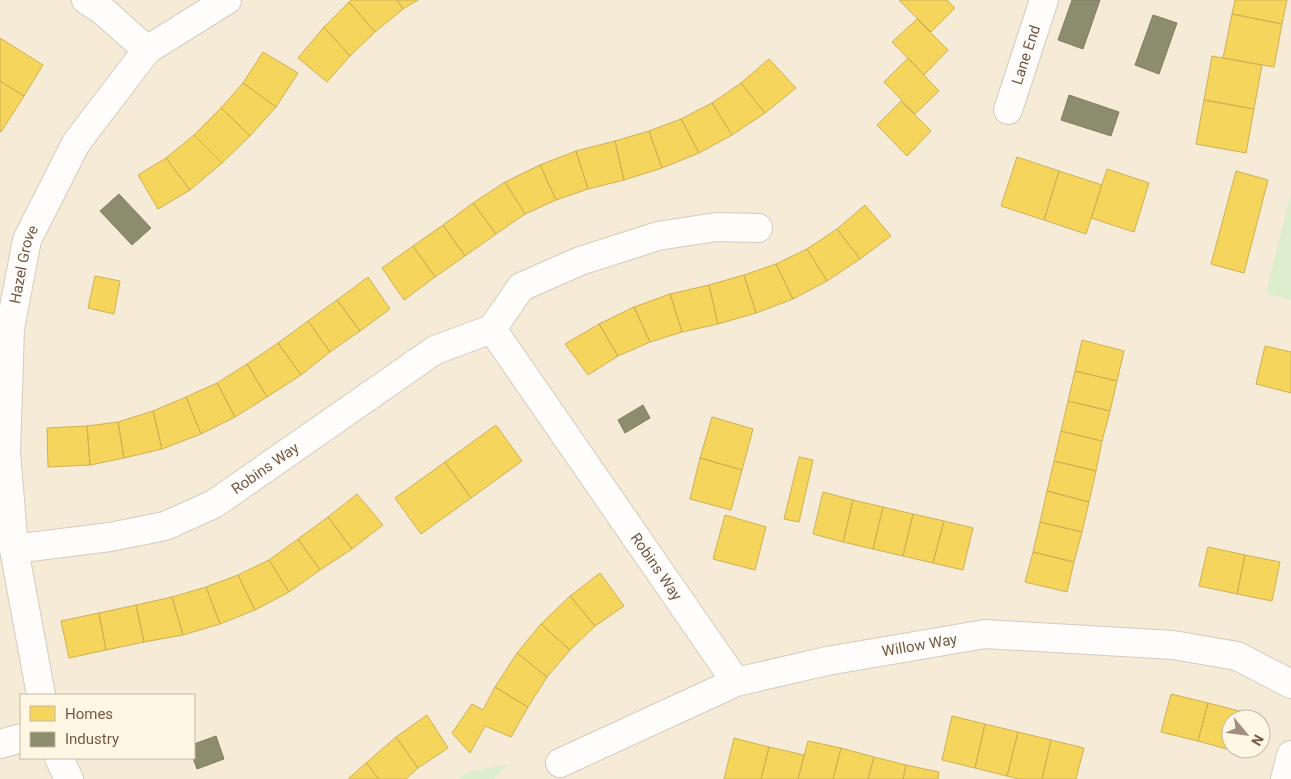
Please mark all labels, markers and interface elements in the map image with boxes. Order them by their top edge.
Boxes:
street label: Lane End [1008,23,1044,87]
street label: Hazel Grove [6,222,42,305]
street label: Robins Way [228,439,302,498]
street label: Robins Way [627,530,686,604]
street label: Willow Way [880,630,959,660]
legend [20,694,195,759]
text: Homes [65,705,113,723]
north arrow [1221,709,1271,759]
text: Industry [65,730,119,748]
text: N [1248,732,1267,749]

